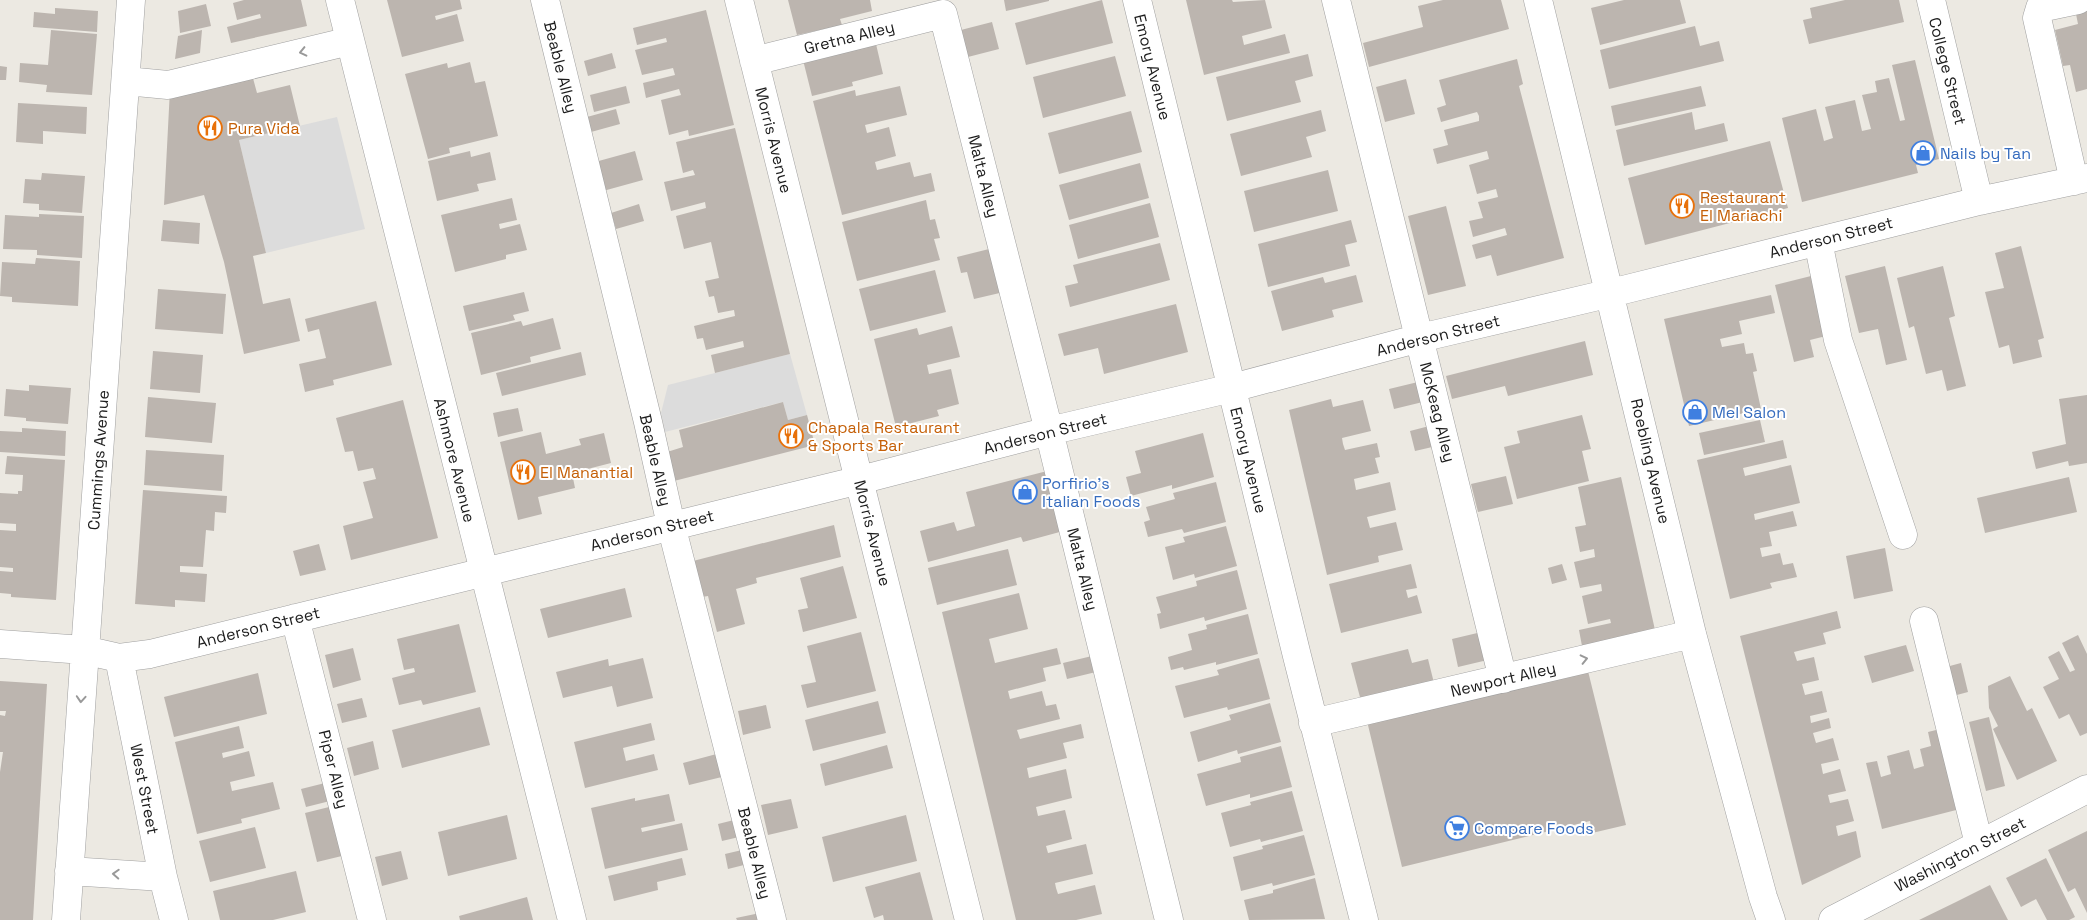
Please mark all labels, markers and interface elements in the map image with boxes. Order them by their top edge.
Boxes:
street label: Emory Avenue [1129,12,1176,122]
street label: College Street [1924,15,1971,127]
street label: Gretna Alley [801,16,897,59]
street label: Beable Alley [539,19,582,115]
one-way arrow [298,46,307,57]
street label: Morris Avenue [750,85,797,195]
restaurant icon: Pura Vida [197,115,223,141]
place label: Pura Vida [228,118,300,139]
street label: Malta Alley [963,133,1004,220]
shop icon: Nails by Tan [1910,140,1936,166]
place label: Nails by Tan [1940,143,2031,164]
place label: Restaurant El Mariachi [1700,187,1786,226]
restaurant icon: Restaurant El Mariachi [1669,193,1695,219]
street label: Anderson Street [1767,212,1895,263]
street label: Anderson Street [1374,310,1502,361]
street label: McKeag Alley [1415,360,1460,464]
street label: Cummings Avenue [83,389,114,531]
street label: Ashmore Avenue [429,396,480,525]
street label: Roebling Avenue [1626,396,1675,526]
shop icon: Mel Salon [1682,399,1708,425]
place label: Mel Salon [1712,402,1786,423]
street label: Emory Avenue [1225,405,1272,515]
street label: Anderson Street [981,408,1109,459]
street label: Beable Alley [635,412,676,508]
place label: Chapala Restaurant & Sports Bar [808,417,960,456]
restaurant icon: Chapala Restaurant & Sports Bar [778,423,804,449]
restaurant icon: El Manantial [510,459,536,485]
place label: El Manantial [540,462,633,483]
place label: Porfirio's Italian Foods [1042,473,1140,512]
street label: Morris Avenue [849,478,896,588]
shop icon: Porfirio's Italian Foods [1012,479,1038,505]
street label: Anderson Street [588,505,716,556]
street label: Malta Alley [1062,526,1103,613]
street label: Anderson Street [194,602,322,653]
one-way arrow [1580,654,1589,665]
street label: Newport Alley [1448,657,1558,702]
one-way arrow [76,695,87,703]
street label: Piper Alley [314,728,353,811]
street label: West Street [125,742,164,836]
street label: Beable Alley [733,805,776,901]
street label: Washington Street [1891,812,2030,897]
supermarket icon: Compare Foods [1444,815,1470,841]
place label: Compare Foods [1474,818,1594,839]
one-way arrow [112,869,120,880]

